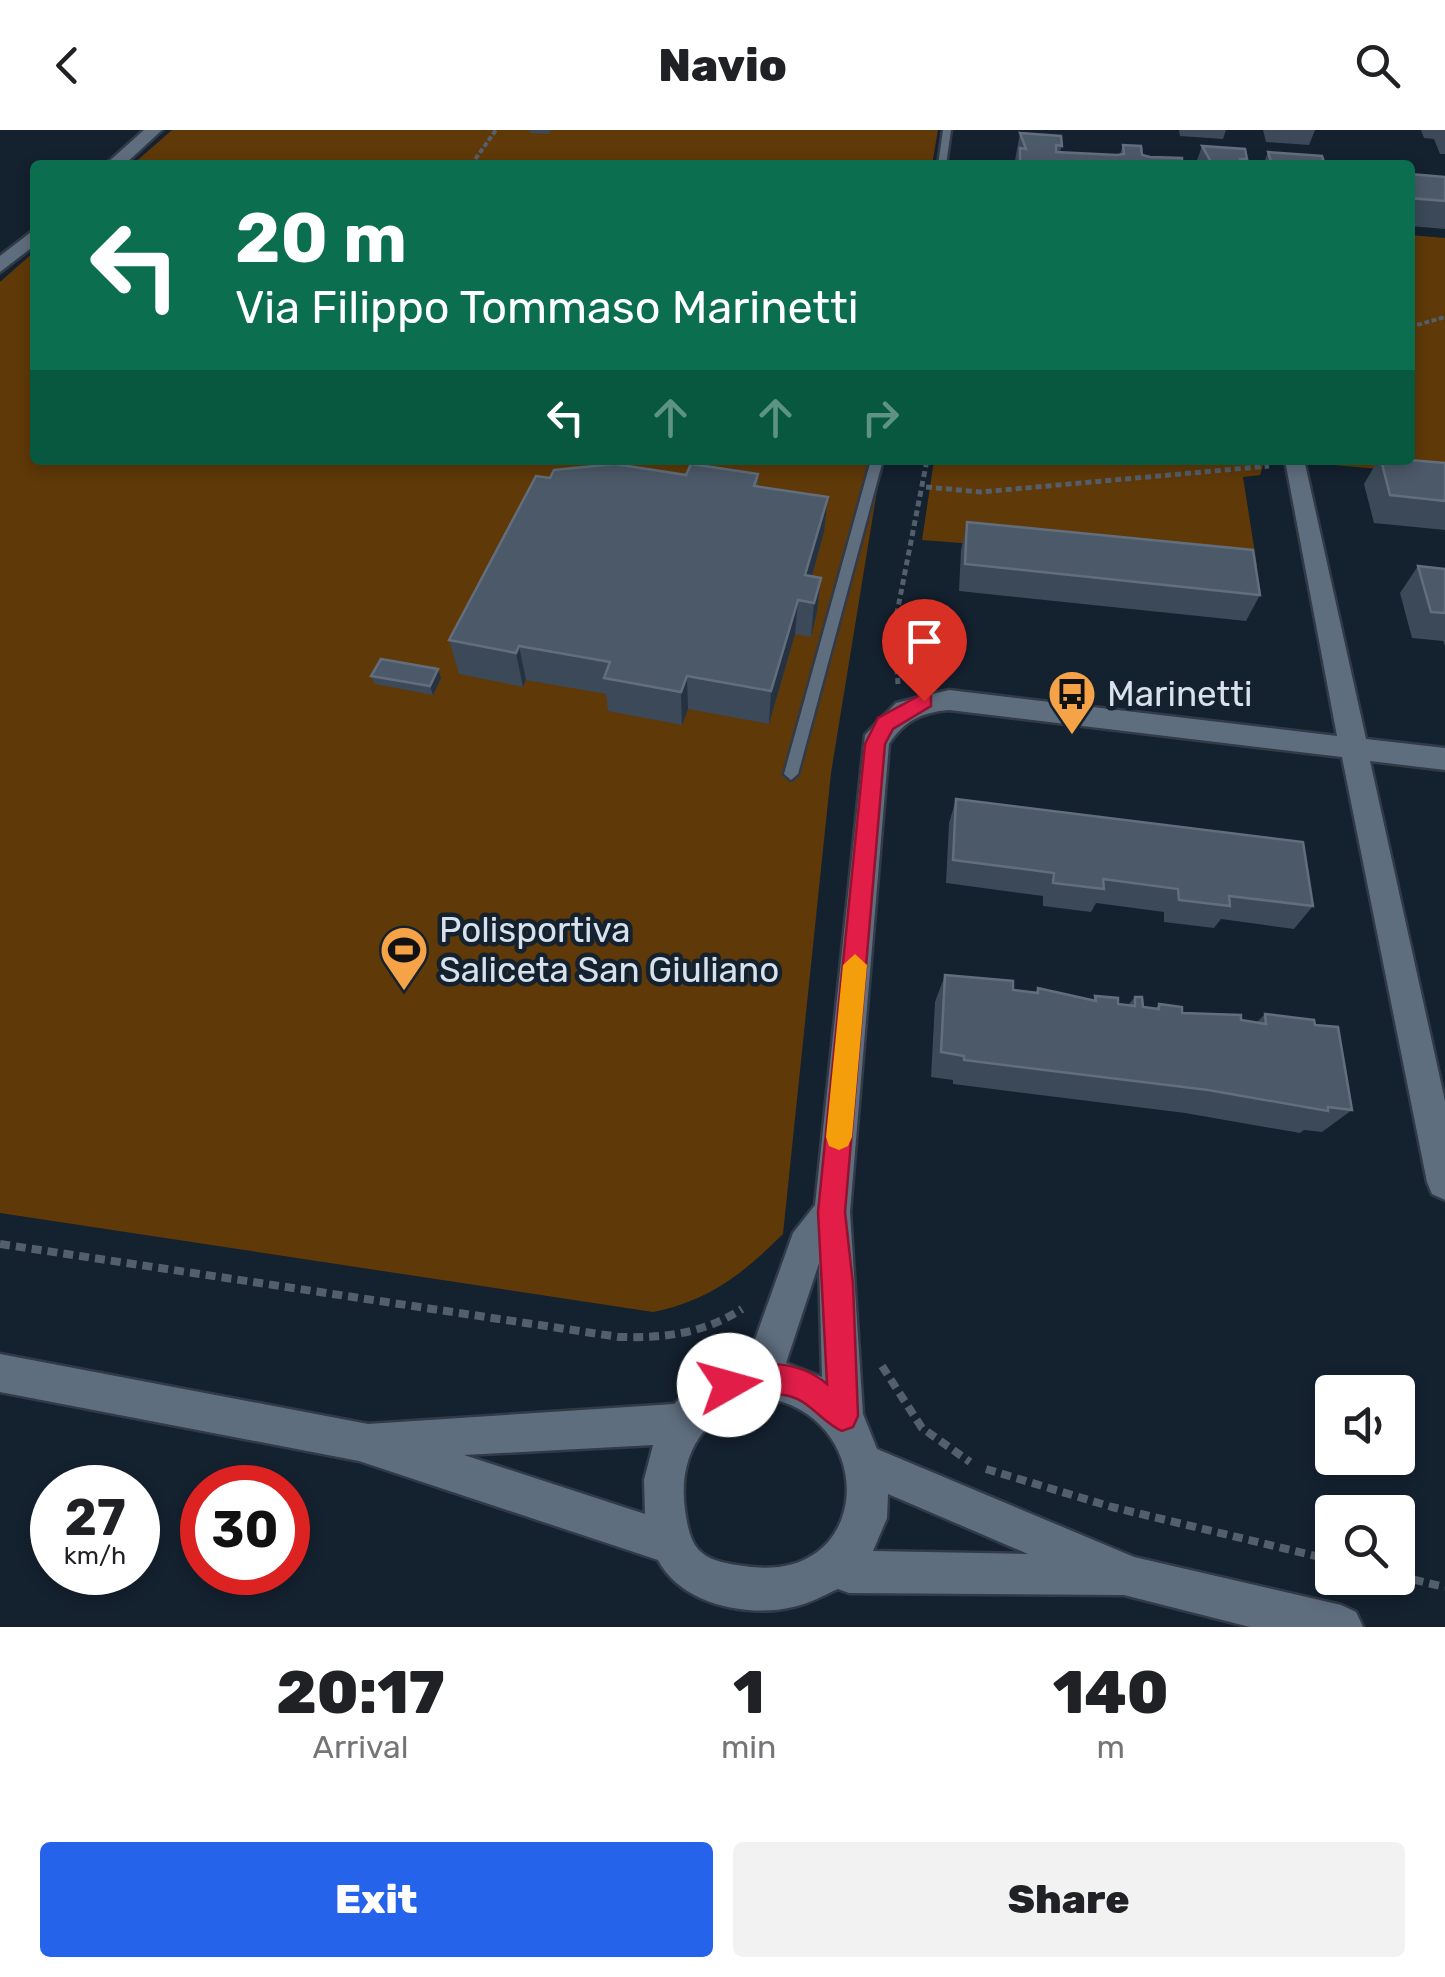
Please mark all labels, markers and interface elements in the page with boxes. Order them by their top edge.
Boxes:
icon: back [40,38,95,93]
icon: search [1350,38,1405,93]
text: Navio [658,39,787,92]
text: 20 m [235,197,407,280]
icon: left [70,200,200,330]
text: Via Filippo Tommaso Marinetti [235,281,859,334]
icon: left [538,390,593,445]
icon: ahead [643,390,698,445]
icon: ahead [748,390,803,445]
icon: right [853,390,908,445]
pin [882,599,967,702]
icon: arrive [897,614,952,669]
bus stop icon: Marinetti [1046,668,1098,736]
place label: Marinetti [1107,673,1252,715]
place label: Polisportiva Saliceta San Giuliano [439,909,779,991]
sports icon: Polisportiva Saliceta San Giuliano [378,924,430,992]
position arrow [677,1333,781,1437]
map controls [1315,1375,1415,1595]
button: sound [1315,1375,1415,1475]
speed limit sign: 30 [180,1465,310,1595]
text: 27 [64,1488,126,1548]
button: search [1315,1495,1415,1595]
text: km/h [64,1541,126,1570]
text: 20:17 [276,1657,445,1728]
text: 1 [733,1657,765,1728]
text: 140 [1053,1657,1169,1728]
text: Arrival [312,1728,408,1766]
text: min [721,1728,777,1766]
text: m [1097,1728,1125,1766]
button: Exit [40,1842,713,1957]
button: Share [733,1842,1405,1957]

